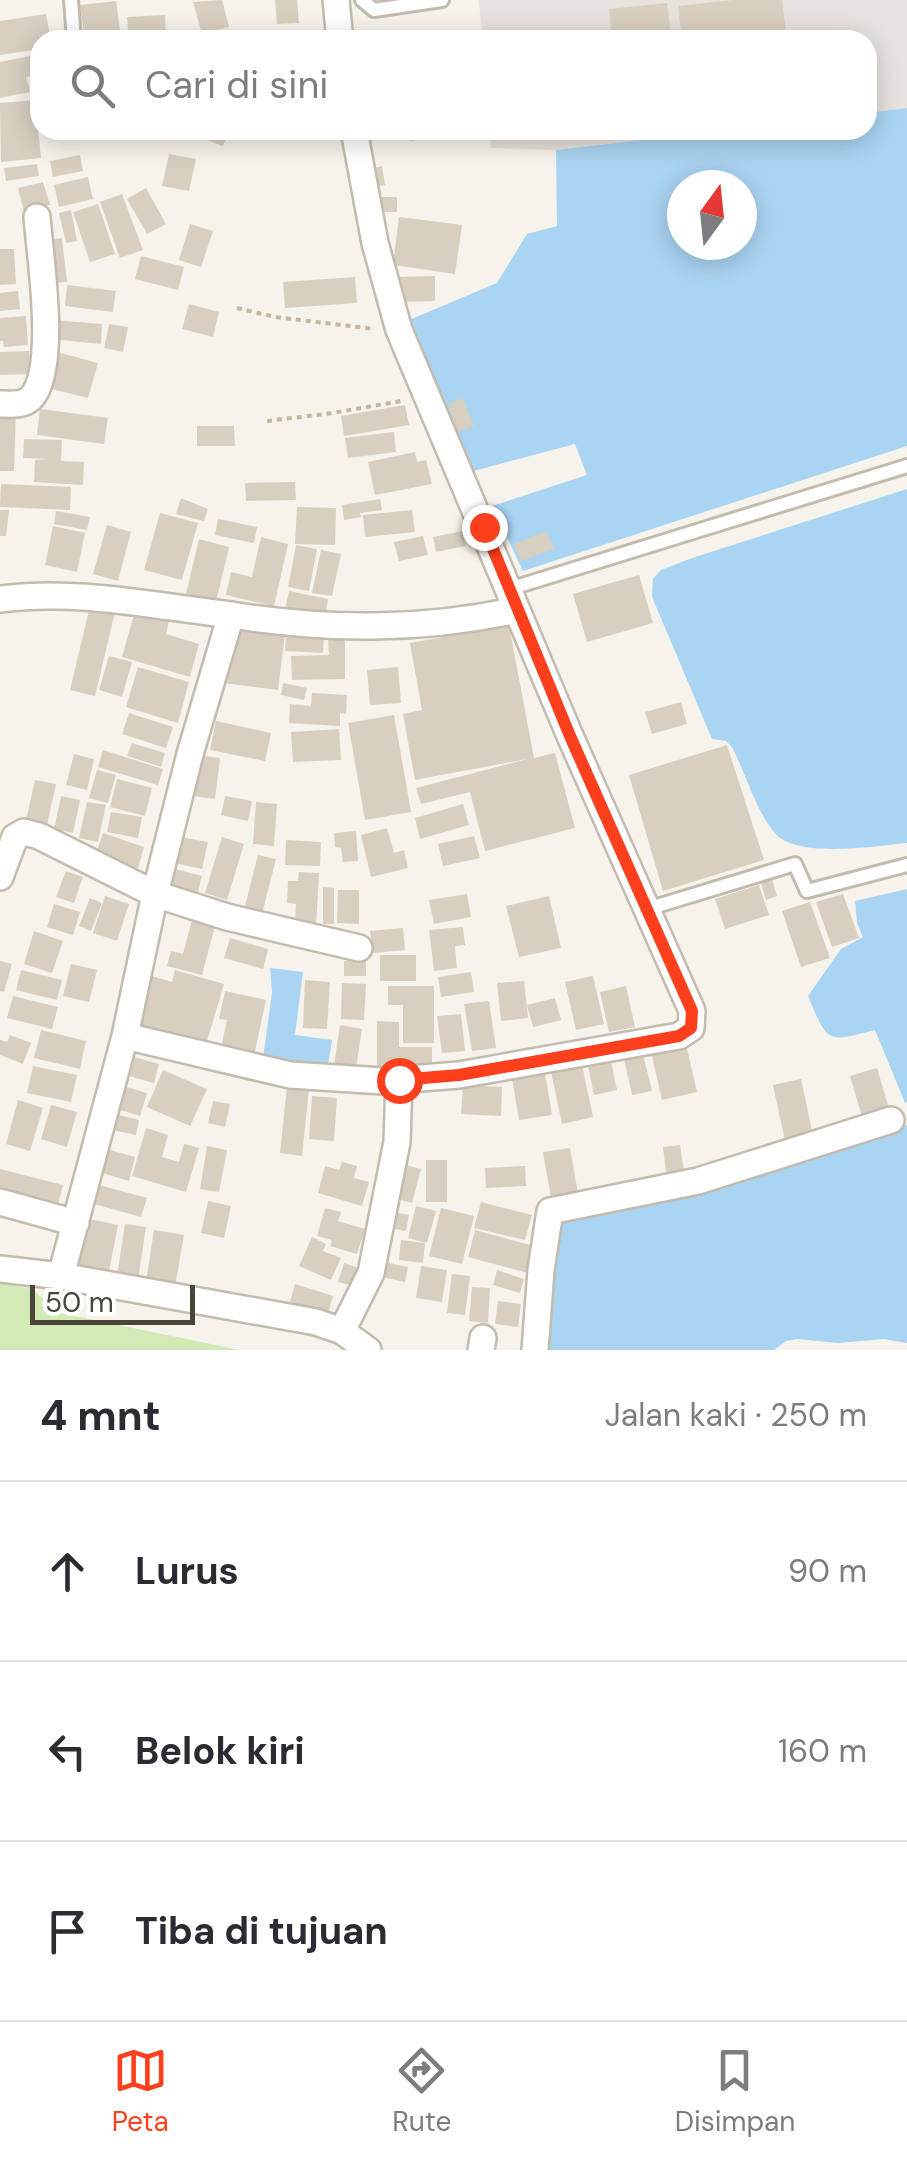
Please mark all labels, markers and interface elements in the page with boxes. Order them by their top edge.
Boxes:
search box [30,30,877,140]
icon: search [65,58,120,113]
text: Cari di sini [145,60,328,110]
north arrow [667,170,757,260]
route end [462,505,508,551]
route start [377,1058,423,1104]
scale bar [30,1280,195,1324]
text: 50 m [45,1284,114,1321]
text: 4 mnt [40,1388,161,1443]
text: Jalan kaki · 250 m [605,1394,867,1436]
icon: ahead [40,1544,95,1599]
text: Lurus [135,1546,239,1596]
text: 90 m [788,1550,867,1592]
icon: left [40,1724,95,1779]
text: Belok kiri [135,1726,305,1776]
text: 160 m [778,1730,867,1772]
icon: arrive [40,1904,95,1959]
text: Tiba di tujuan [135,1906,388,1956]
tab: Peta [112,2043,169,2140]
tab: Rute [392,2043,451,2140]
tab: Disimpan [675,2043,795,2140]

